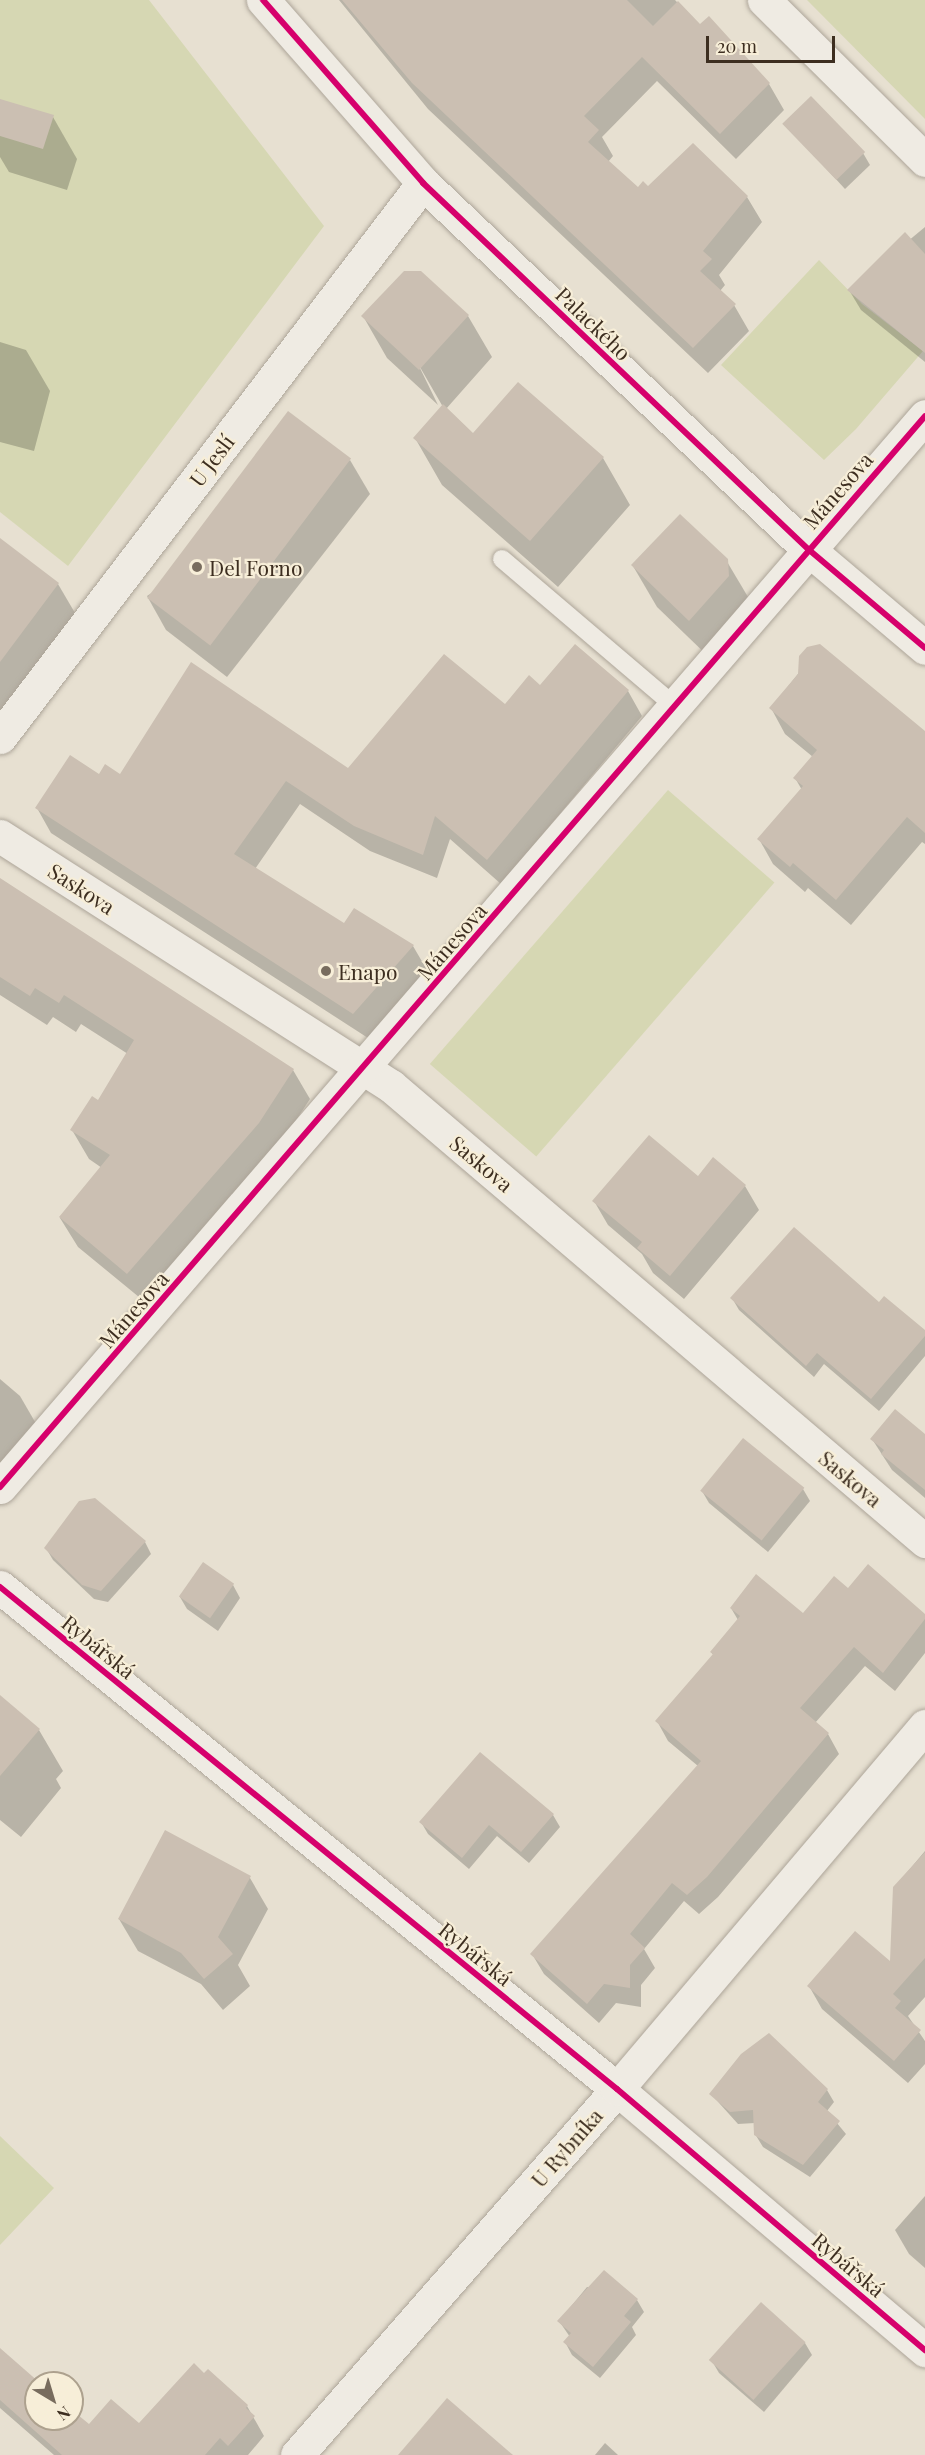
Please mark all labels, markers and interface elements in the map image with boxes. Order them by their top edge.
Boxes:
scale bar [709,24,838,62]
text: 20 m [717,34,757,58]
street label: Palackého [551,281,637,365]
street label: U Jeslí [183,429,239,491]
street label: Mánesova [797,447,877,533]
place label: Del Forno [209,554,302,580]
marker: Del Forno [190,560,204,574]
street label: Saskova [44,857,120,919]
street label: Mánesova [411,898,491,984]
place label: Enapo [338,958,397,984]
marker: Enapo [319,964,333,978]
street label: Saskova [446,1130,518,1196]
street label: Mánesova [93,1266,173,1352]
street label: Saskova [815,1445,887,1511]
street label: Rybářská [57,1609,141,1683]
street label: Rybářská [434,1916,518,1990]
street label: U Rybníka [525,2103,607,2191]
street label: Rybářská [808,2226,890,2302]
north arrow [24,2371,84,2431]
text: N [53,2402,75,2426]

